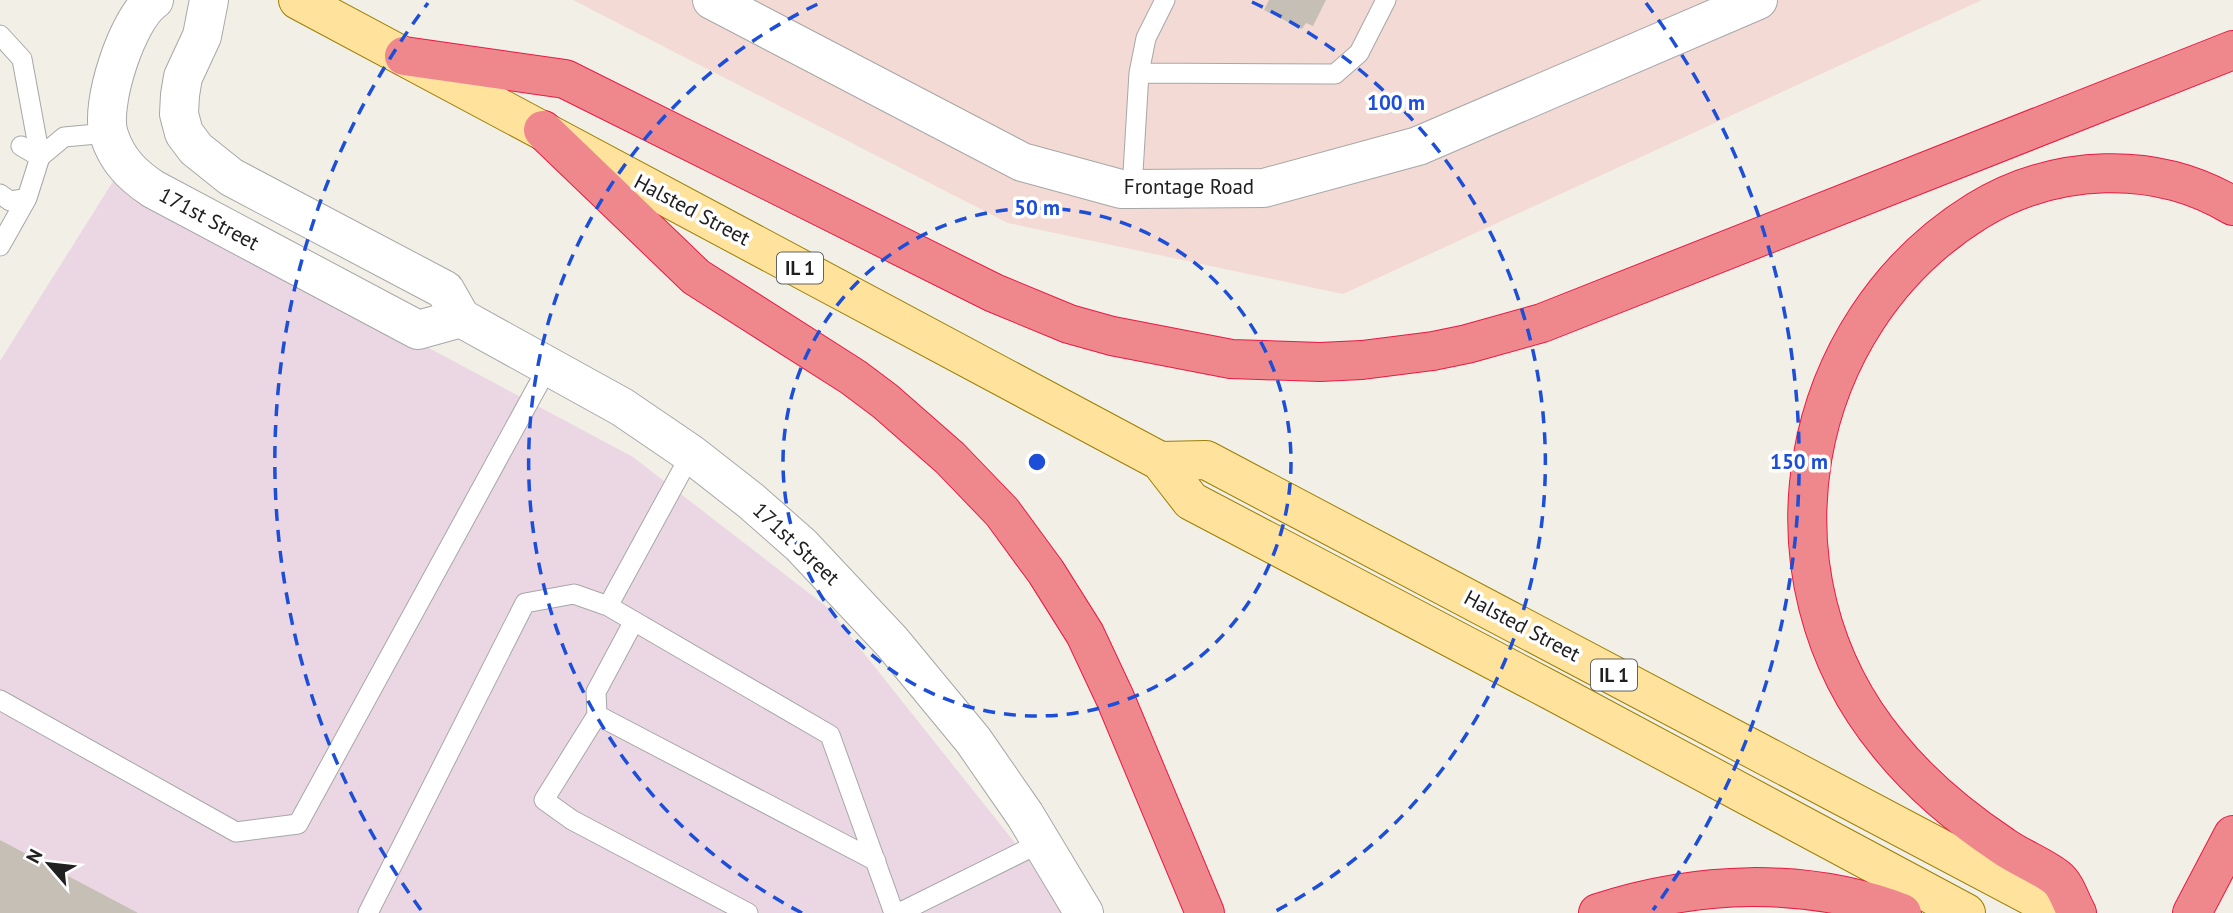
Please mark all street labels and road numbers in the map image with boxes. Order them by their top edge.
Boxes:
street label: Halsted Street [630,168,755,251]
street label: Frontage Road [1124,173,1254,200]
street label: 171st Street [155,181,264,256]
road number: IL 1 [777,252,823,284]
street label: 171st Street [747,496,846,591]
street label: Halsted Street [1460,584,1585,667]
road number: IL 1 [1591,660,1637,690]

